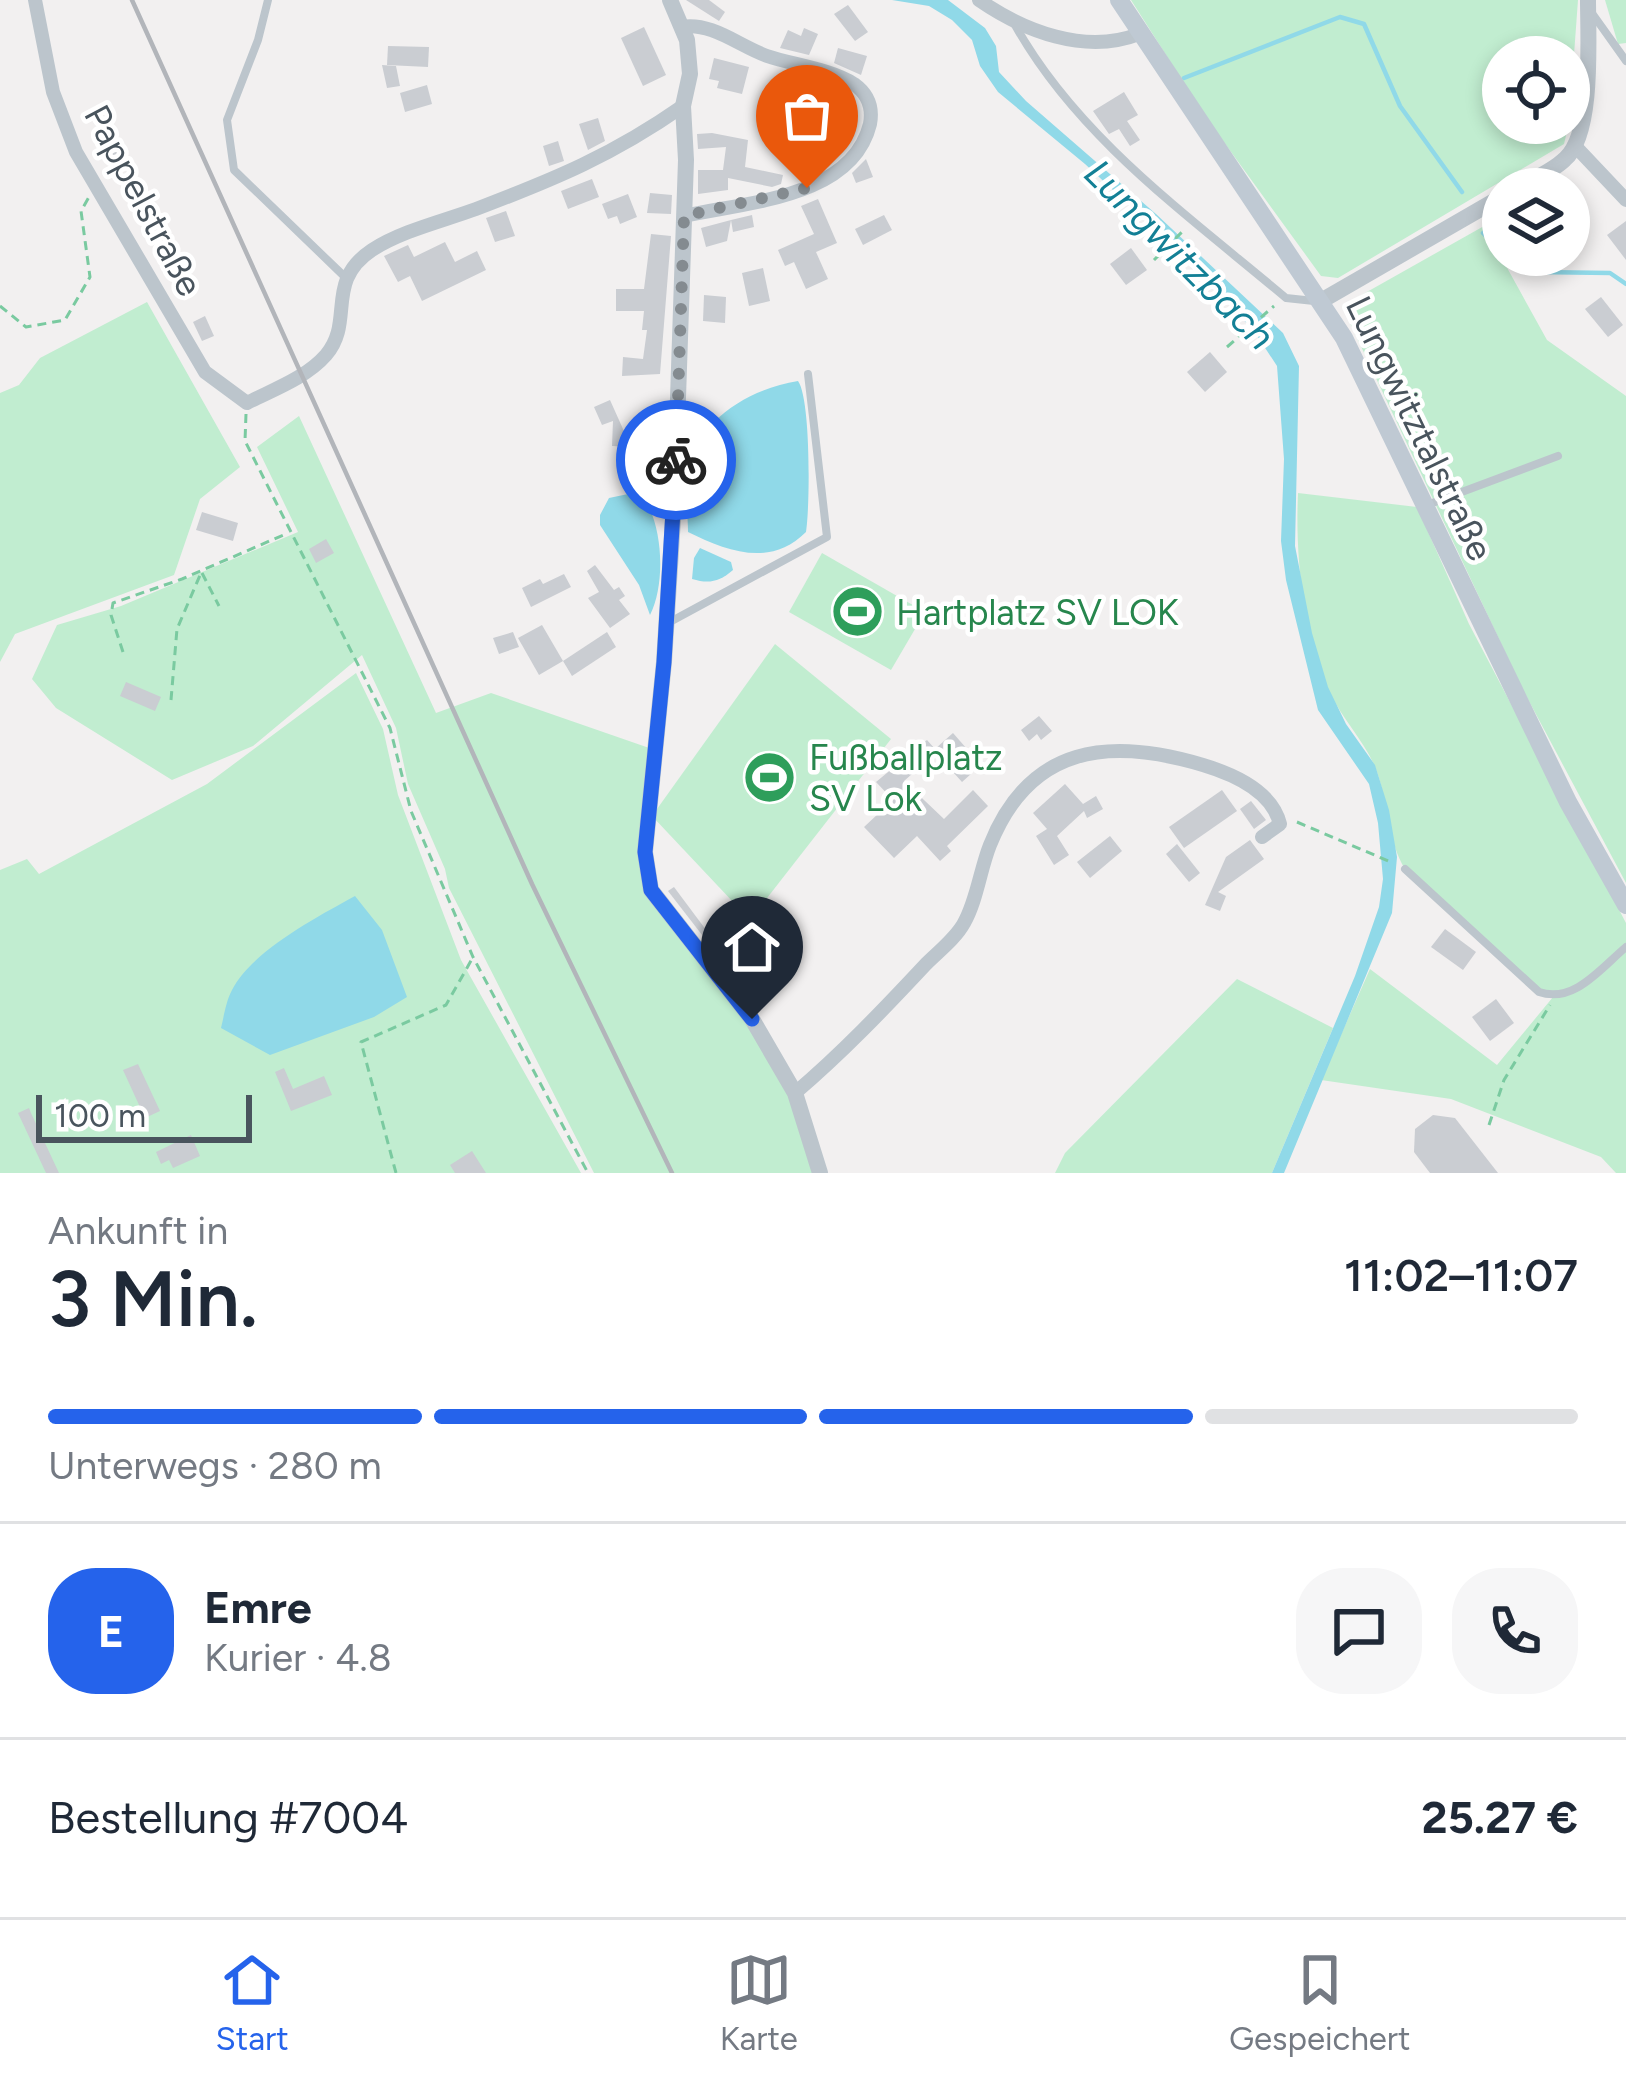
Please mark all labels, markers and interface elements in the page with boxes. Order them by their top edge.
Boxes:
map controls [1482,36,1590,276]
button: locate [1482,36,1590,144]
pin [756,65,858,188]
icon: bag [774,83,840,149]
street label: Pappelstraße [75,97,212,303]
water label: Lungwitzbach [1075,150,1284,359]
button: layers [1482,168,1590,276]
street label: Lungwitztalstraße [1337,289,1502,567]
courier [616,400,736,520]
icon: bike [643,427,709,493]
sports icon: Hartplatz SV LOK [829,584,885,640]
place label: Hartplatz SV LOK [896,591,1179,634]
place label: Fußballplatz SV Lok [809,736,1003,820]
sports icon: Fußballplatz SV Lok [742,750,798,806]
pin [701,896,803,1019]
icon: home [719,914,785,980]
scale bar [36,1089,252,1142]
text: 100 m [54,1096,146,1135]
text: Ankunft in [48,1207,228,1254]
text: 11:02–11:07 [1344,1248,1578,1302]
text: 3 Min. [48,1252,258,1346]
text: Unterwegs · 280 m [48,1442,382,1489]
button: chat [1296,1568,1422,1694]
button: phone [1452,1568,1578,1694]
text: Emre [204,1580,312,1634]
text: E [98,1604,124,1658]
text: Kurier · 4.8 [204,1634,392,1681]
text: Bestellung #7004 [48,1790,408,1844]
text: 25.27 € [1422,1790,1578,1844]
tab: Start [216,1947,289,2058]
tab: Karte [720,1947,798,2058]
tab: Gespeichert [1229,1947,1410,2058]

